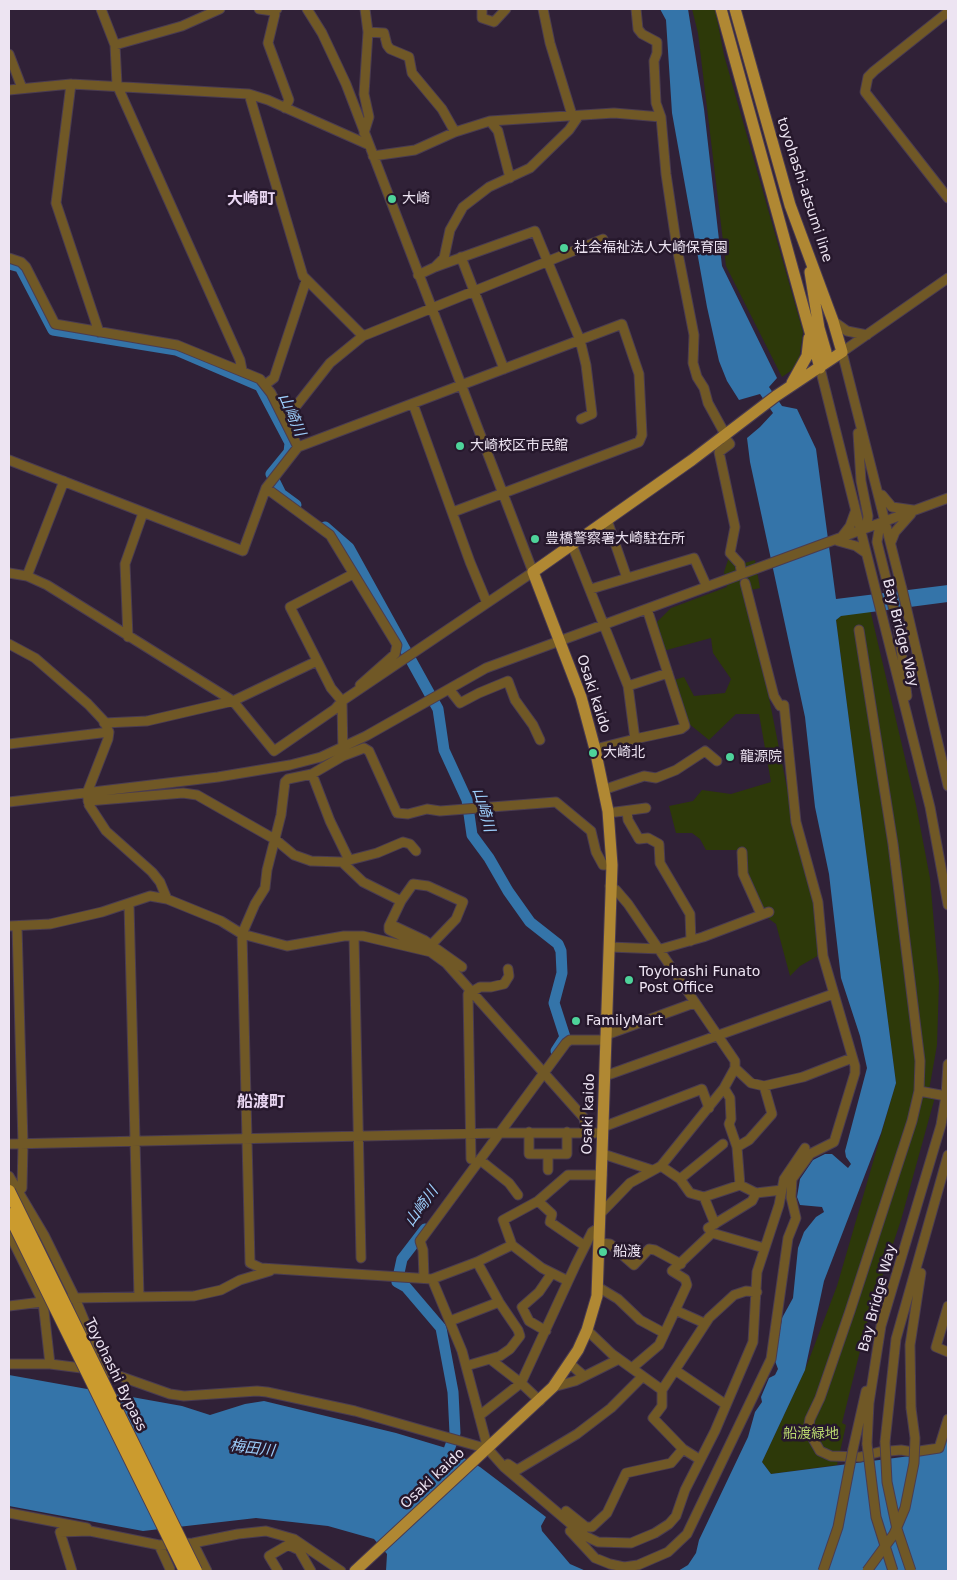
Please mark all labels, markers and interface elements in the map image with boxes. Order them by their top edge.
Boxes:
street label: toyohashi-atsumi line [773,116,835,264]
district label: 大崎町 [227,190,275,210]
place label: 大崎 [402,191,430,207]
marker: 大崎 [386,193,398,205]
place label: 社会福祉法人大崎保育園 [574,240,728,256]
marker: 社会福祉法人大崎保育園 [558,242,570,254]
water label: 山崎川 [274,391,308,439]
place label: 大崎校区市民館 [470,438,568,454]
marker: 大崎校区市民館 [454,440,466,452]
place label: 豊橋警察署大崎駐在所 [545,531,685,547]
marker: 豊橋警察署大崎駐在所 [529,533,541,545]
street label: Bay Bridge Way [878,577,922,689]
street label: Osaki kaido [572,653,614,735]
place label: 大崎北 [603,745,645,761]
marker: 大崎北 [587,747,599,759]
place label: 龍源院 [740,749,782,765]
marker: 龍源院 [724,751,736,763]
water label: 山崎川 [468,786,498,834]
place label: Toyohashi Funato Post Office [639,964,760,996]
marker: Toyohashi Funato Post Office [623,974,635,986]
place label: FamilyMart [586,1013,663,1029]
marker: FamilyMart [570,1015,582,1027]
street label: Osaki kaido [579,1073,599,1155]
district label: 船渡町 [237,1093,285,1113]
water label: 山崎川 [401,1184,443,1230]
street label: Bay Bridge Way [856,1242,900,1354]
place label: 船渡 [613,1244,641,1260]
marker: 船渡 [597,1246,609,1258]
street label: Toyohashi Bypass [80,1316,150,1434]
park label: 船渡緑地 [783,1426,839,1442]
water label: 梅田川 [229,1437,275,1461]
street label: Osaki kaido [398,1445,468,1513]

